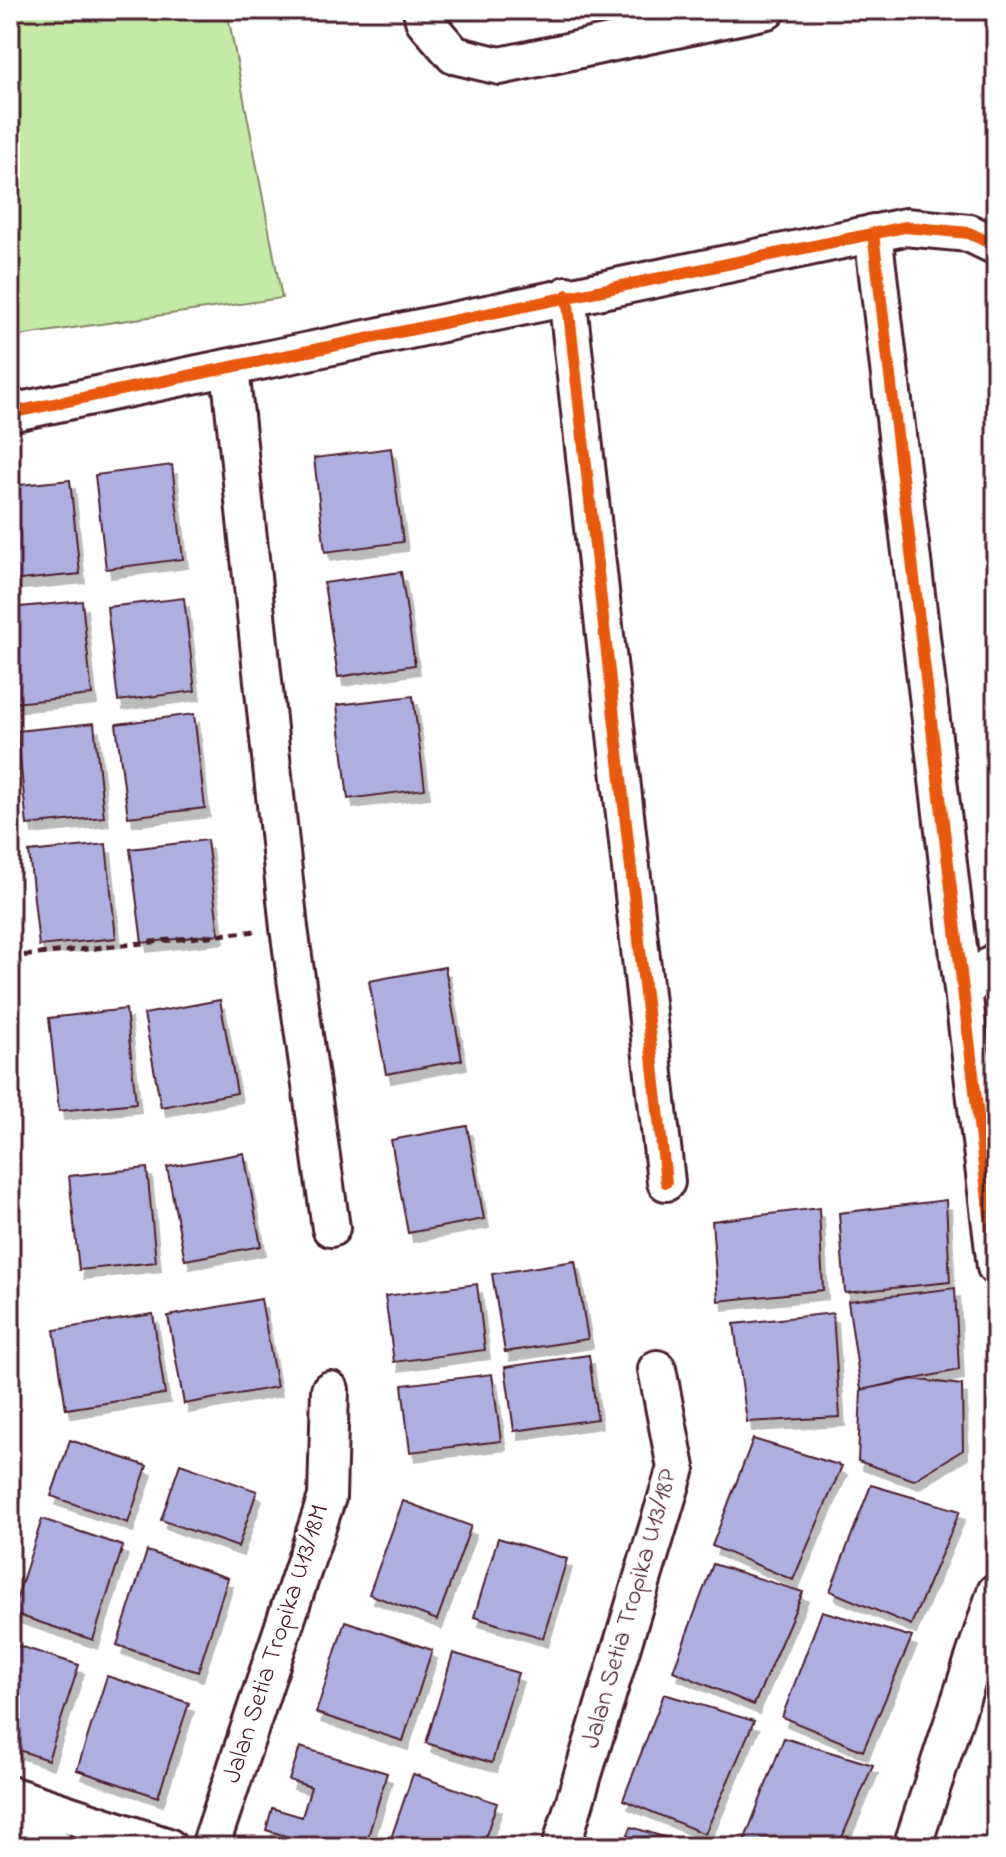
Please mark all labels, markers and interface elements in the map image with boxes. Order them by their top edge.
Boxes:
street label: Jalan Setia Tropika U13/18P [573,1464,689,1753]
street label: Jalan Setia Tropika U13/18M [214,1500,340,1788]

